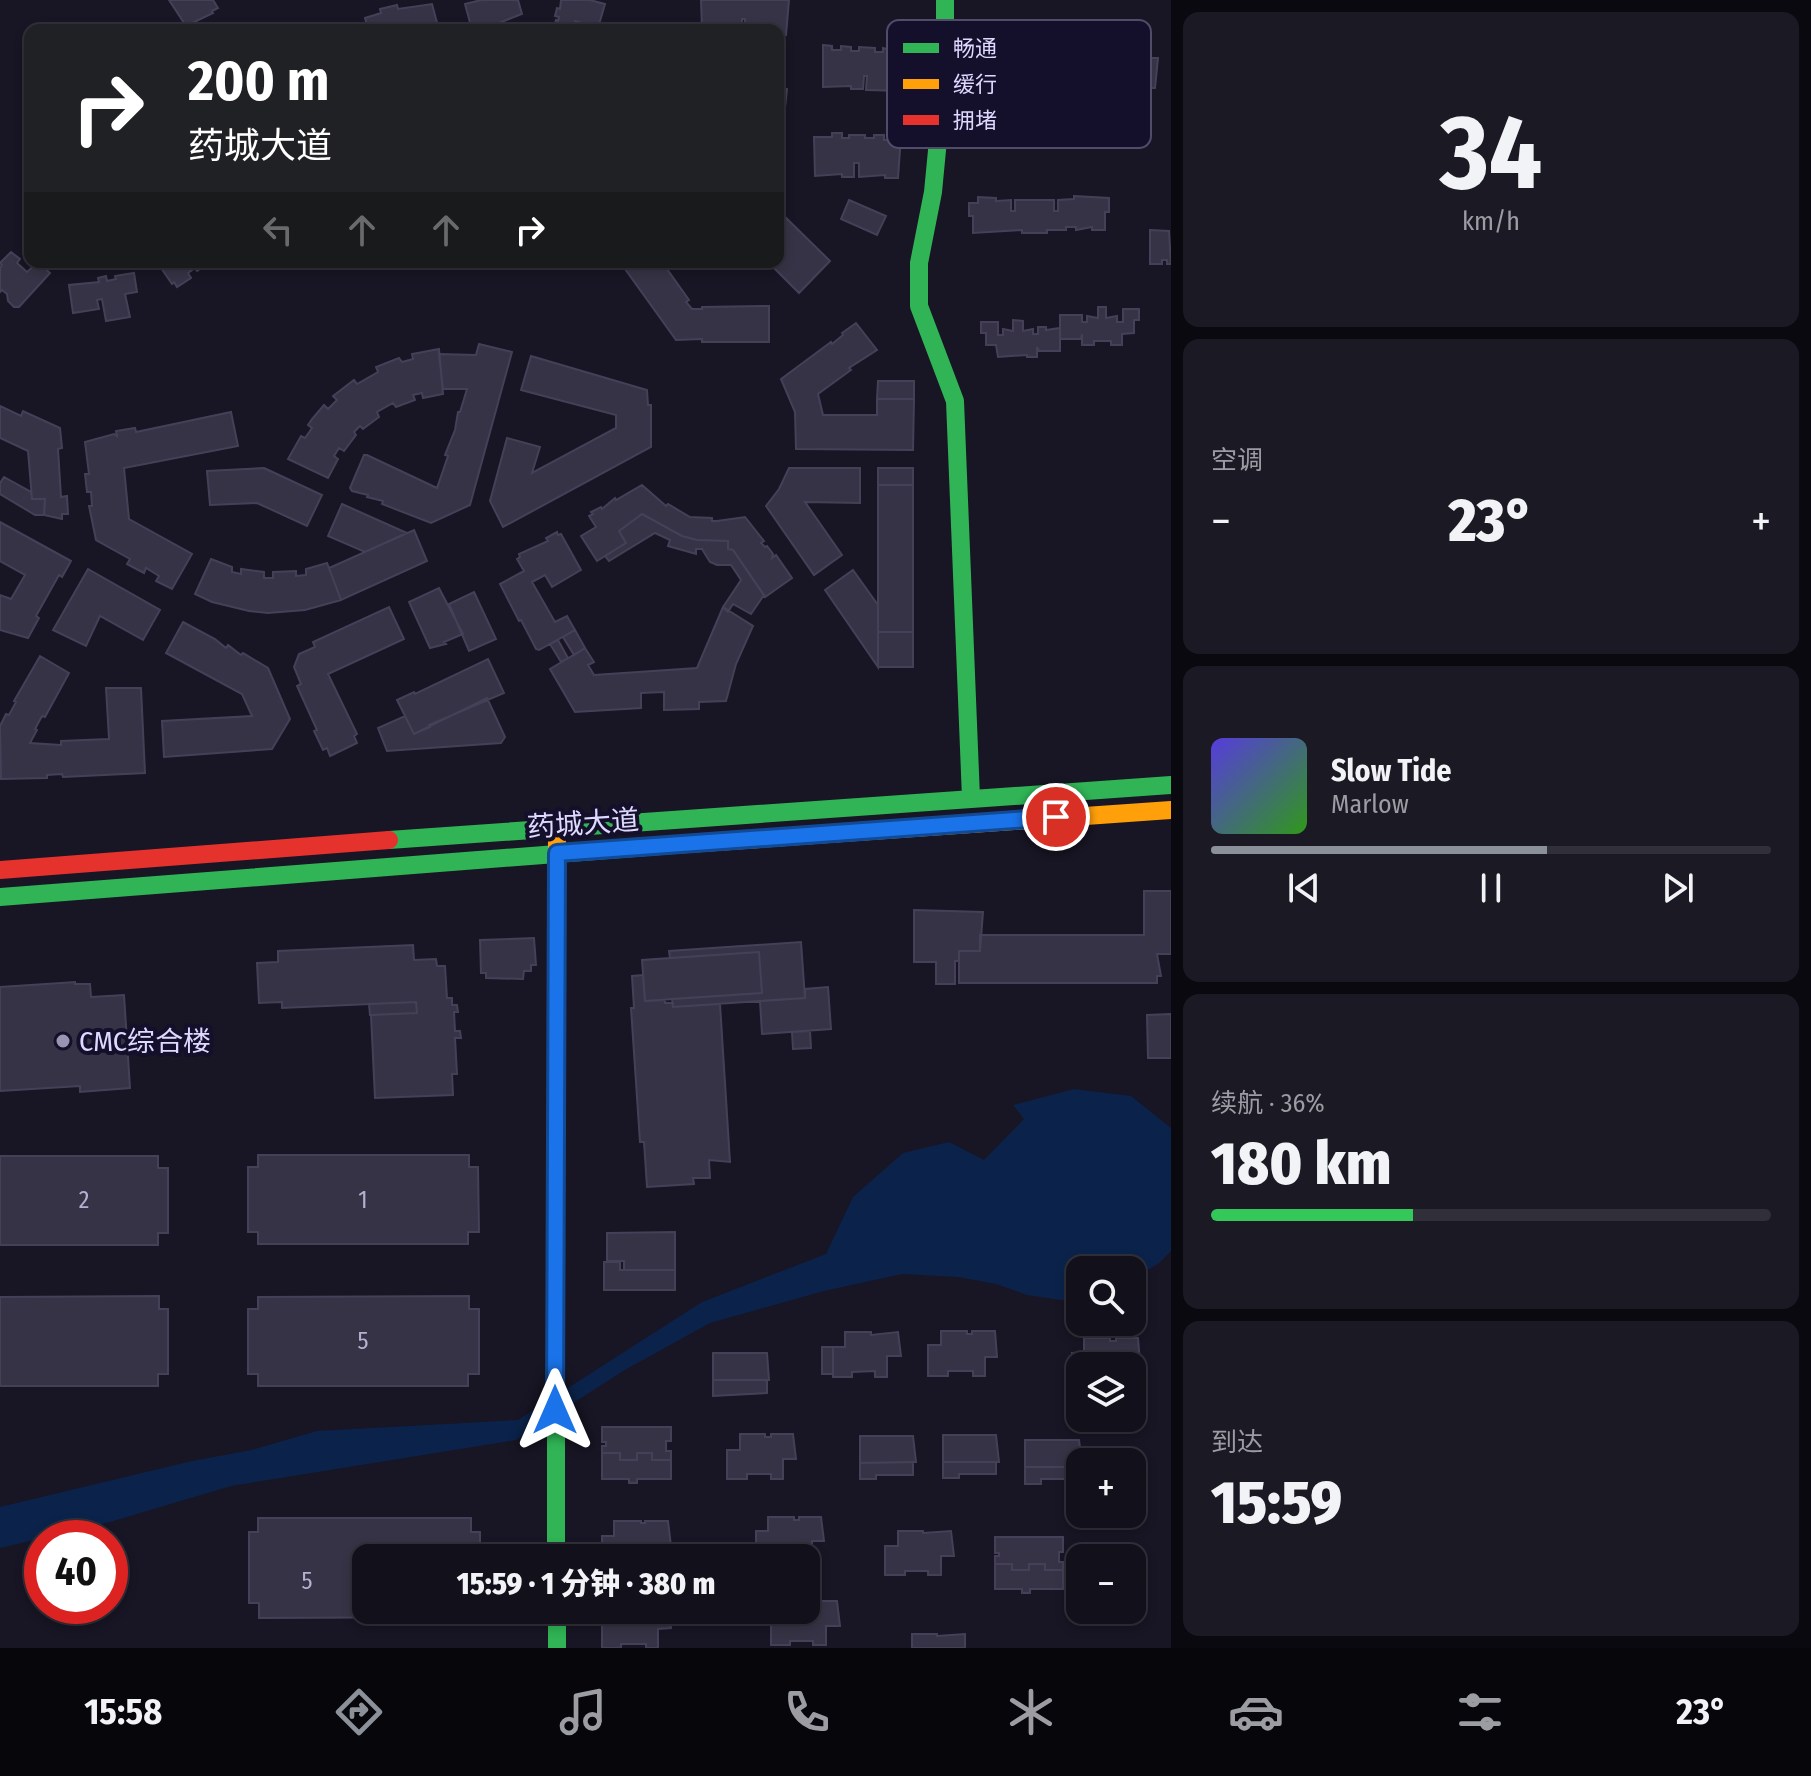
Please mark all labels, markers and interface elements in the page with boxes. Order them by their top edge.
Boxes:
legend [887,20,1151,148]
text: 畅通 [953,35,997,62]
text: 200 m [188,48,329,115]
icon: right [56,56,160,160]
text: 缓行 [953,71,997,98]
text: 34 [1440,91,1542,216]
text: 拥堵 [953,107,997,134]
text: 药城大道 [188,124,332,168]
text: km/h [1462,206,1520,237]
icon: left [256,208,300,252]
icon: ahead [340,208,384,252]
icon: ahead [424,208,468,252]
icon: right [508,208,552,252]
text: 空调 [1211,445,1263,476]
text: 23° [1448,485,1533,557]
text: − [1211,495,1231,548]
text: + [1751,495,1771,548]
text: Slow Tide [1331,753,1452,789]
pin [1022,783,1090,851]
text: Marlow [1331,789,1409,820]
icon: arrive [1034,795,1078,839]
street label: 药城大道 [526,803,640,844]
icon: previous [1282,866,1326,910]
icon: pause [1469,866,1513,910]
icon: next [1656,866,1700,910]
place label: CMC综合楼 [79,1025,211,1058]
marker: CMC综合楼 [54,1032,72,1050]
text: 续航 · 36% [1211,1088,1325,1119]
text: 180 km [1211,1128,1391,1200]
house number: 2 [79,1186,89,1214]
house number: 1 [358,1186,368,1214]
map controls [1066,1256,1146,1624]
button: search [1066,1256,1146,1336]
house number: 5 [357,1327,369,1355]
button: layers [1066,1352,1146,1432]
position arrow [513,1368,597,1452]
text: 到达 [1211,1427,1263,1458]
button: + [1066,1448,1146,1528]
text: 15:59 [1211,1467,1342,1539]
speed limit sign: 40 [24,1520,128,1624]
button: − [1066,1544,1146,1624]
text: 15:59 · 1 分钟 · 380 m [457,1566,715,1602]
house number: 5 [301,1567,313,1595]
icon: directions [331,1684,387,1740]
icon: music [555,1684,611,1740]
icon: phone [779,1684,835,1740]
icon: climate [1003,1684,1059,1740]
icon: car [1228,1684,1284,1740]
icon: filters [1452,1684,1508,1740]
text: 15:58 [84,1690,162,1734]
text: 23° [1676,1690,1727,1734]

